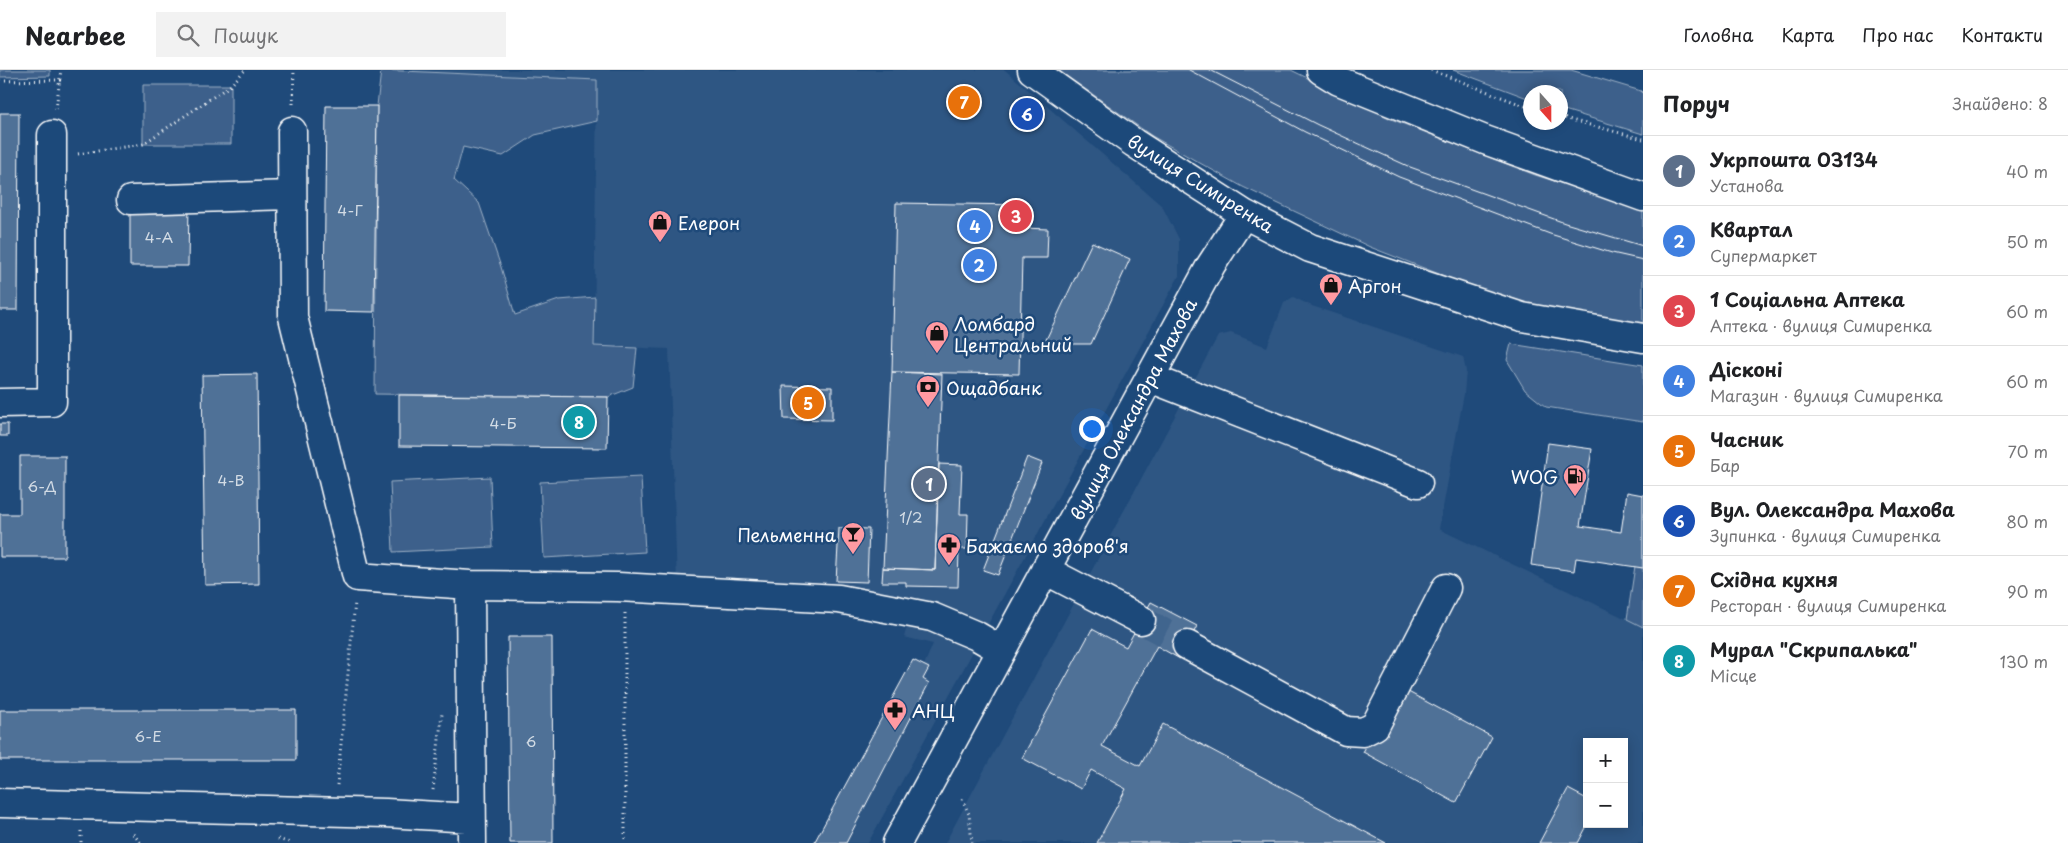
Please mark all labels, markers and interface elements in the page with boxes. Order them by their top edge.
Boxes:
search box [156,12,506,57]
text: Nearbee [25,17,126,53]
icon: search [174,21,202,49]
text: Пошук [214,21,278,49]
text: Головна [1683,21,1753,48]
text: Карта [1781,21,1834,48]
text: Про нас [1862,21,1934,48]
text: Контакти [1962,21,2043,48]
pin: 7 [948,83,980,121]
north arrow [1523,85,1568,130]
text: Поруч [1663,87,1730,119]
text: Знайдено: 8 [1953,91,2048,115]
pin: 6 [1011,95,1043,133]
street label: вулиця Симиренка [1123,127,1280,239]
text: Укрпошта 03134 [1710,145,1878,173]
text: 1 [1675,159,1683,183]
text: 40 m [2006,159,2048,183]
text: Установа [1710,173,1783,197]
pin: 3 [1000,197,1032,235]
house number: 4-Г [337,198,363,221]
pin: 4 [959,207,991,245]
shop icon: Елерон [647,209,673,243]
place label: Елерон [678,209,740,236]
text: Квартал [1710,215,1793,243]
house number: 4-А [145,225,173,248]
text: 2 [1673,229,1685,253]
text: 50 m [2007,229,2048,253]
text: Супермаркет [1710,243,1817,267]
pin: 2 [963,246,995,284]
shop icon: Аргон [1318,272,1344,306]
place label: Аргон [1348,272,1402,299]
text: 1 Соціальна Аптека [1710,285,1905,313]
street label: вулиця Олександра Махова [1063,293,1203,525]
text: 3 [1674,299,1684,323]
text: 60 m [2006,299,2048,323]
place label: Ломбард Центральний [954,310,1072,358]
text: Аптека · вулиця Симиренка [1710,313,1932,337]
shop icon: Ломбард Центральний [924,320,950,354]
text: Дісконі [1710,355,1782,383]
text: 4 [1674,369,1684,393]
text: 60 m [2006,369,2048,393]
bank icon: Ощадбанк [915,374,941,408]
place label: Ощадбанк [946,374,1042,401]
text: Магазин · вулиця Симиренка [1710,383,1943,407]
pin: 5 [792,384,824,422]
pin: 8 [563,403,595,441]
house number: 4-Б [490,411,517,434]
your location [1079,416,1105,442]
text: Часник [1710,425,1783,453]
text: 5 [1674,439,1684,463]
text: 70 m [2008,439,2048,463]
text: Бар [1710,453,1740,477]
place label: WOG [1511,463,1558,490]
fuel station icon: WOG [1562,463,1588,497]
pin: 1 [913,465,945,503]
house number: 4-В [217,468,245,491]
house number: 6-Д [28,474,57,497]
text: Вул. Олександра Махова [1710,495,1955,523]
house number: 1/2 [899,505,923,528]
text: 6 [1673,509,1685,533]
text: 80 m [2006,509,2048,533]
place label: Пельменна [737,521,837,548]
bar icon: Пельменна [840,521,866,555]
text: Зупинка · вулиця Симиренка [1710,523,1940,547]
pharmacy icon: Бажаємо здоров'я [936,532,962,566]
place label: Бажаємо здоров'я [966,532,1129,559]
text: Східна кухня [1710,565,1838,593]
text: 7 [1674,579,1684,603]
text: 90 m [2007,579,2048,603]
text: Ресторан · вулиця Симиренка [1710,593,1946,617]
text: Мурал "Скрипалька" [1710,635,1918,663]
text: 8 [1674,649,1684,673]
text: 130 m [2000,649,2048,673]
text: Місце [1710,663,1757,687]
pharmacy icon: АНЦ [882,697,908,731]
place label: АНЦ [912,697,955,724]
house number: 6-Е [134,724,162,747]
house number: 6 [526,729,536,752]
map controls [1583,738,1628,828]
button: + [1583,738,1628,783]
button: − [1583,783,1628,828]

